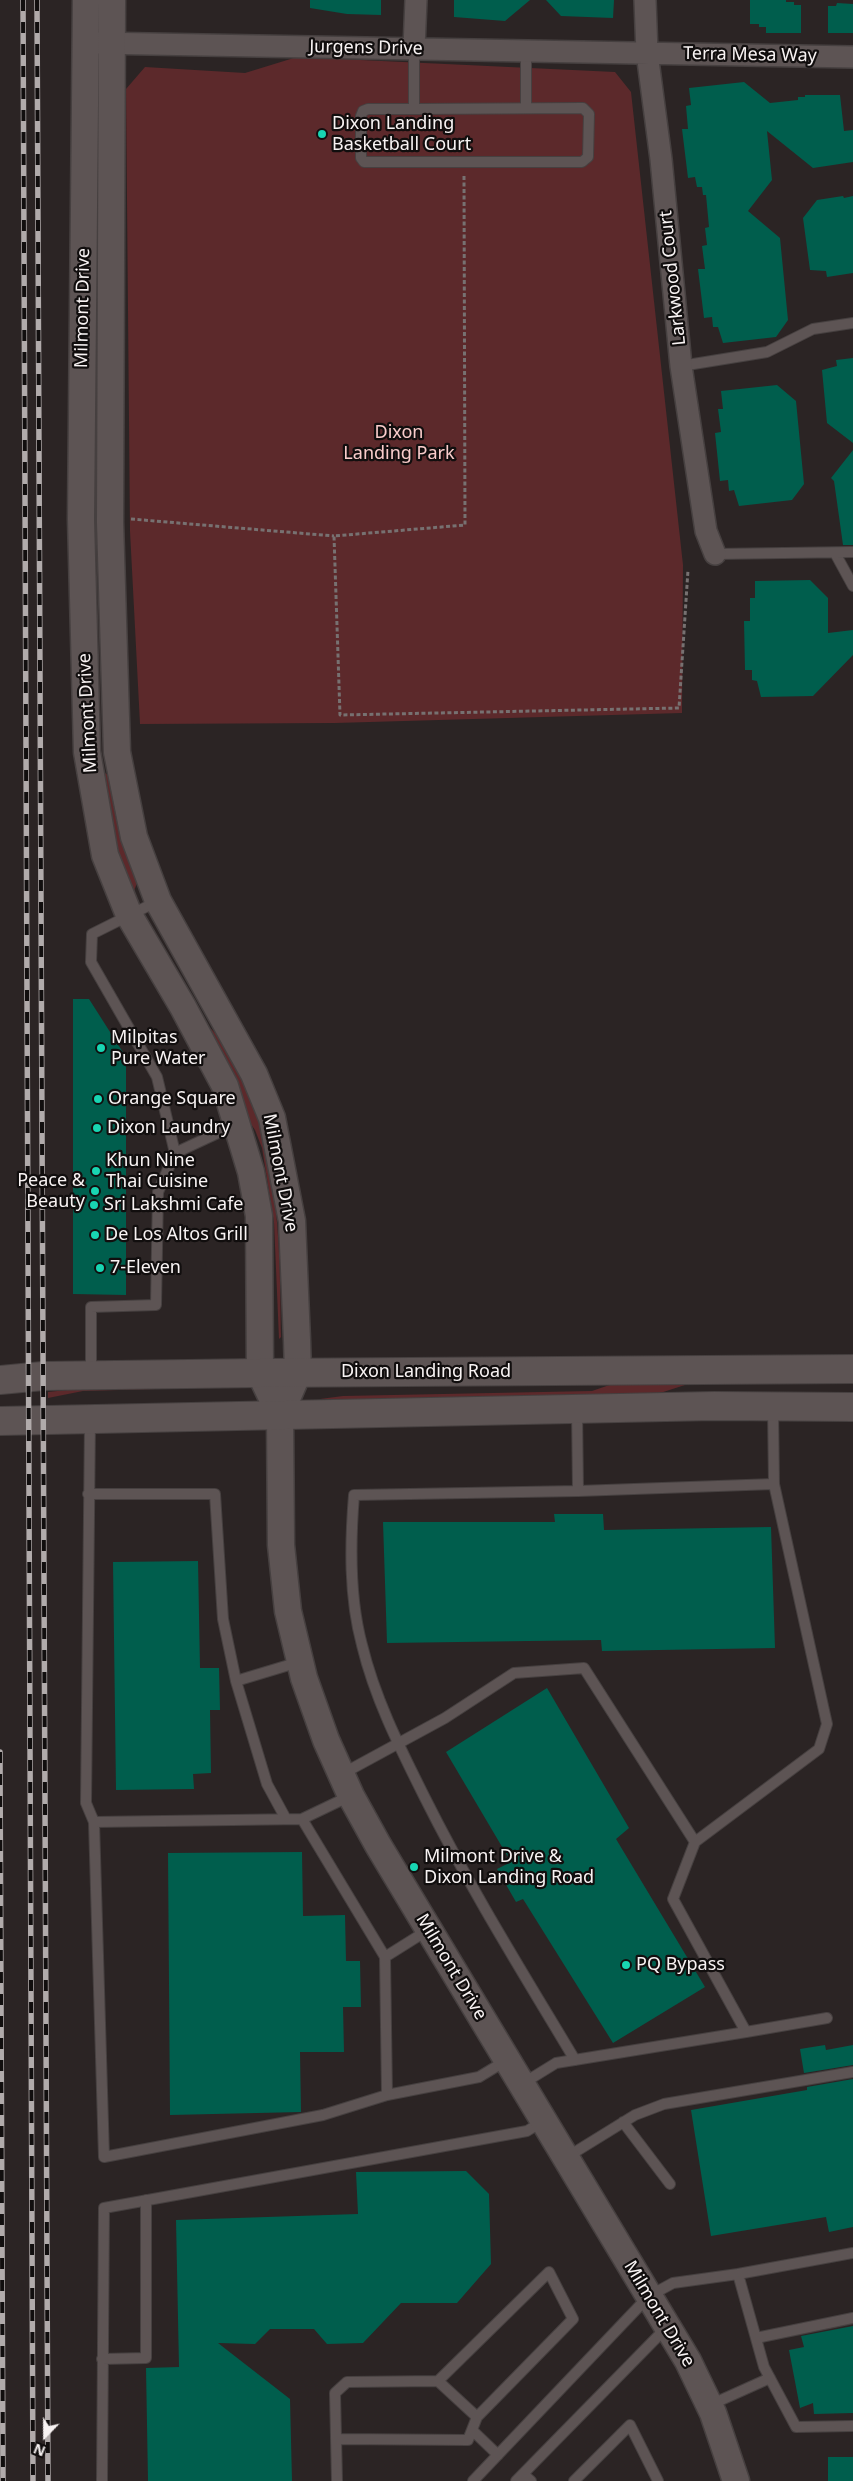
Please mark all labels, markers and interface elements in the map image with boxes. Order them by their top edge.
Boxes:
street label: Jurgens Drive [309,36,423,60]
street label: Terra Mesa Way [683,43,817,67]
place label: Dixon Landing Basketball Court [332,113,471,156]
marker: Dixon Landing Basketball Court [316,128,328,140]
street label: Larkwood Court [655,209,691,347]
street label: Milmont Drive [71,248,95,368]
park label: Dixon Landing Park [343,422,455,464]
street label: Milmont Drive [74,652,102,774]
place label: Milpitas Pure Water [111,1027,205,1070]
marker: Milpitas Pure Water [95,1042,107,1054]
place label: Orange Square [108,1088,236,1110]
marker: Orange Square [92,1093,104,1105]
street label: Milmont Drive [258,1112,302,1234]
place label: Dixon Laundry [107,1117,230,1139]
marker: Dixon Laundry [91,1122,103,1134]
place label: Khun Nine Thai Cuisine [106,1150,208,1192]
marker: Khun Nine Thai Cuisine [90,1165,102,1177]
place label: Peace & Beauty [17,1170,85,1212]
marker: Peace & Beauty [89,1185,101,1197]
place label: Sri Lakshmi Cafe [104,1194,243,1216]
marker: Sri Lakshmi Cafe [88,1199,100,1211]
place label: De Los Altos Grill [105,1224,248,1246]
marker: De Los Altos Grill [89,1229,101,1241]
place label: 7-Eleven [110,1257,181,1279]
marker: 7-Eleven [94,1262,106,1274]
street label: Dixon Landing Road [341,1361,511,1383]
place label: Milmont Drive & Dixon Landing Road [424,1846,594,1888]
marker: Milmont Drive & Dixon Landing Road [408,1861,420,1873]
street label: Milmont Drive [411,1910,491,2024]
place label: PQ Bypass [636,1954,725,1976]
marker: PQ Bypass [620,1959,632,1971]
street label: Milmont Drive [619,2257,699,2371]
north arrow [20,2411,70,2461]
text: N [30,2439,48,2461]

